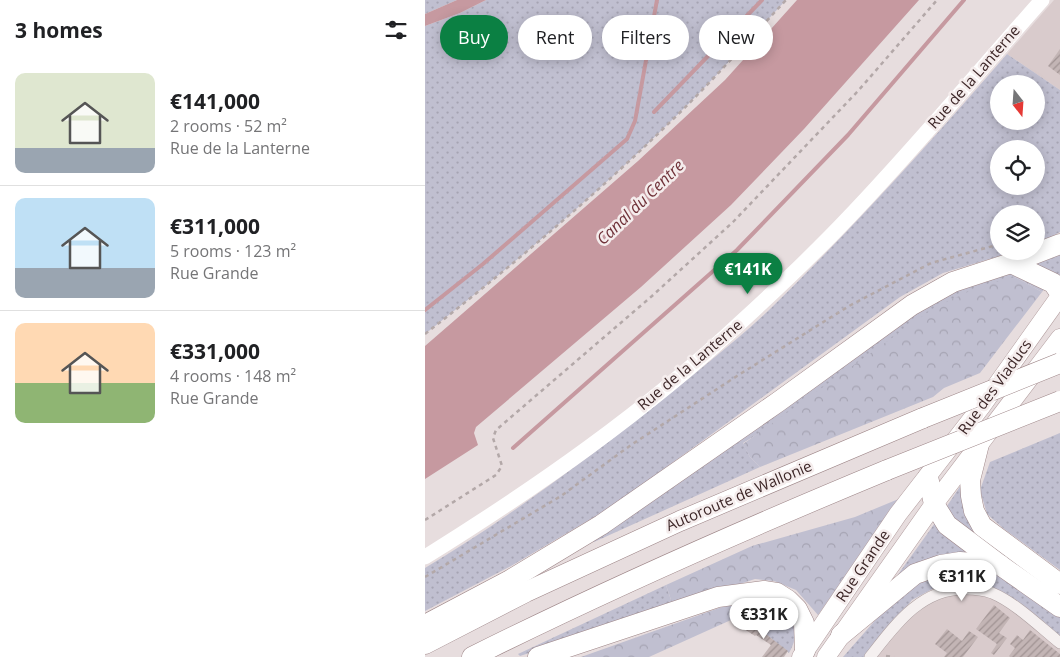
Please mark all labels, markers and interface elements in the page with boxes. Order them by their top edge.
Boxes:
chip: Buy [440,15,508,60]
chip: Rent [518,15,592,60]
chip: Filters [602,15,689,60]
chip: New [699,15,773,60]
text: 3 homes [15,16,103,44]
icon: filters [382,16,410,44]
street label: Rue de la Lanterne [923,20,1024,132]
north arrow [990,75,1045,130]
map controls [990,75,1045,260]
text: €141,000 [170,87,260,115]
icon: home [55,93,115,153]
text: 2 rooms · 52 m² [170,115,287,137]
text: Rue de la Lanterne [170,137,310,159]
button: locate [990,140,1045,195]
water label: Canal du Centre [591,155,689,249]
button: layers [990,205,1045,260]
text: €311,000 [170,212,260,240]
icon: home [55,218,115,278]
text: 5 rooms · 123 m² [170,240,296,262]
pin: €141K [713,252,783,295]
text: €141K [724,258,772,280]
text: Rue Grande [170,262,258,284]
street label: Rue de la Lanterne [633,314,746,414]
street label: Rue des Viaducs [953,335,1036,438]
text: €331,000 [170,337,260,365]
icon: home [55,343,115,403]
text: 4 rooms · 148 m² [170,365,296,387]
text: Rue Grande [170,387,258,409]
street label: Autoroute de Wallonie [663,455,815,535]
street label: Rue Grande [831,525,894,605]
pin: €311K [927,560,997,602]
text: €311K [938,565,986,587]
pin: €331K [729,598,799,640]
text: €331K [740,603,788,625]

